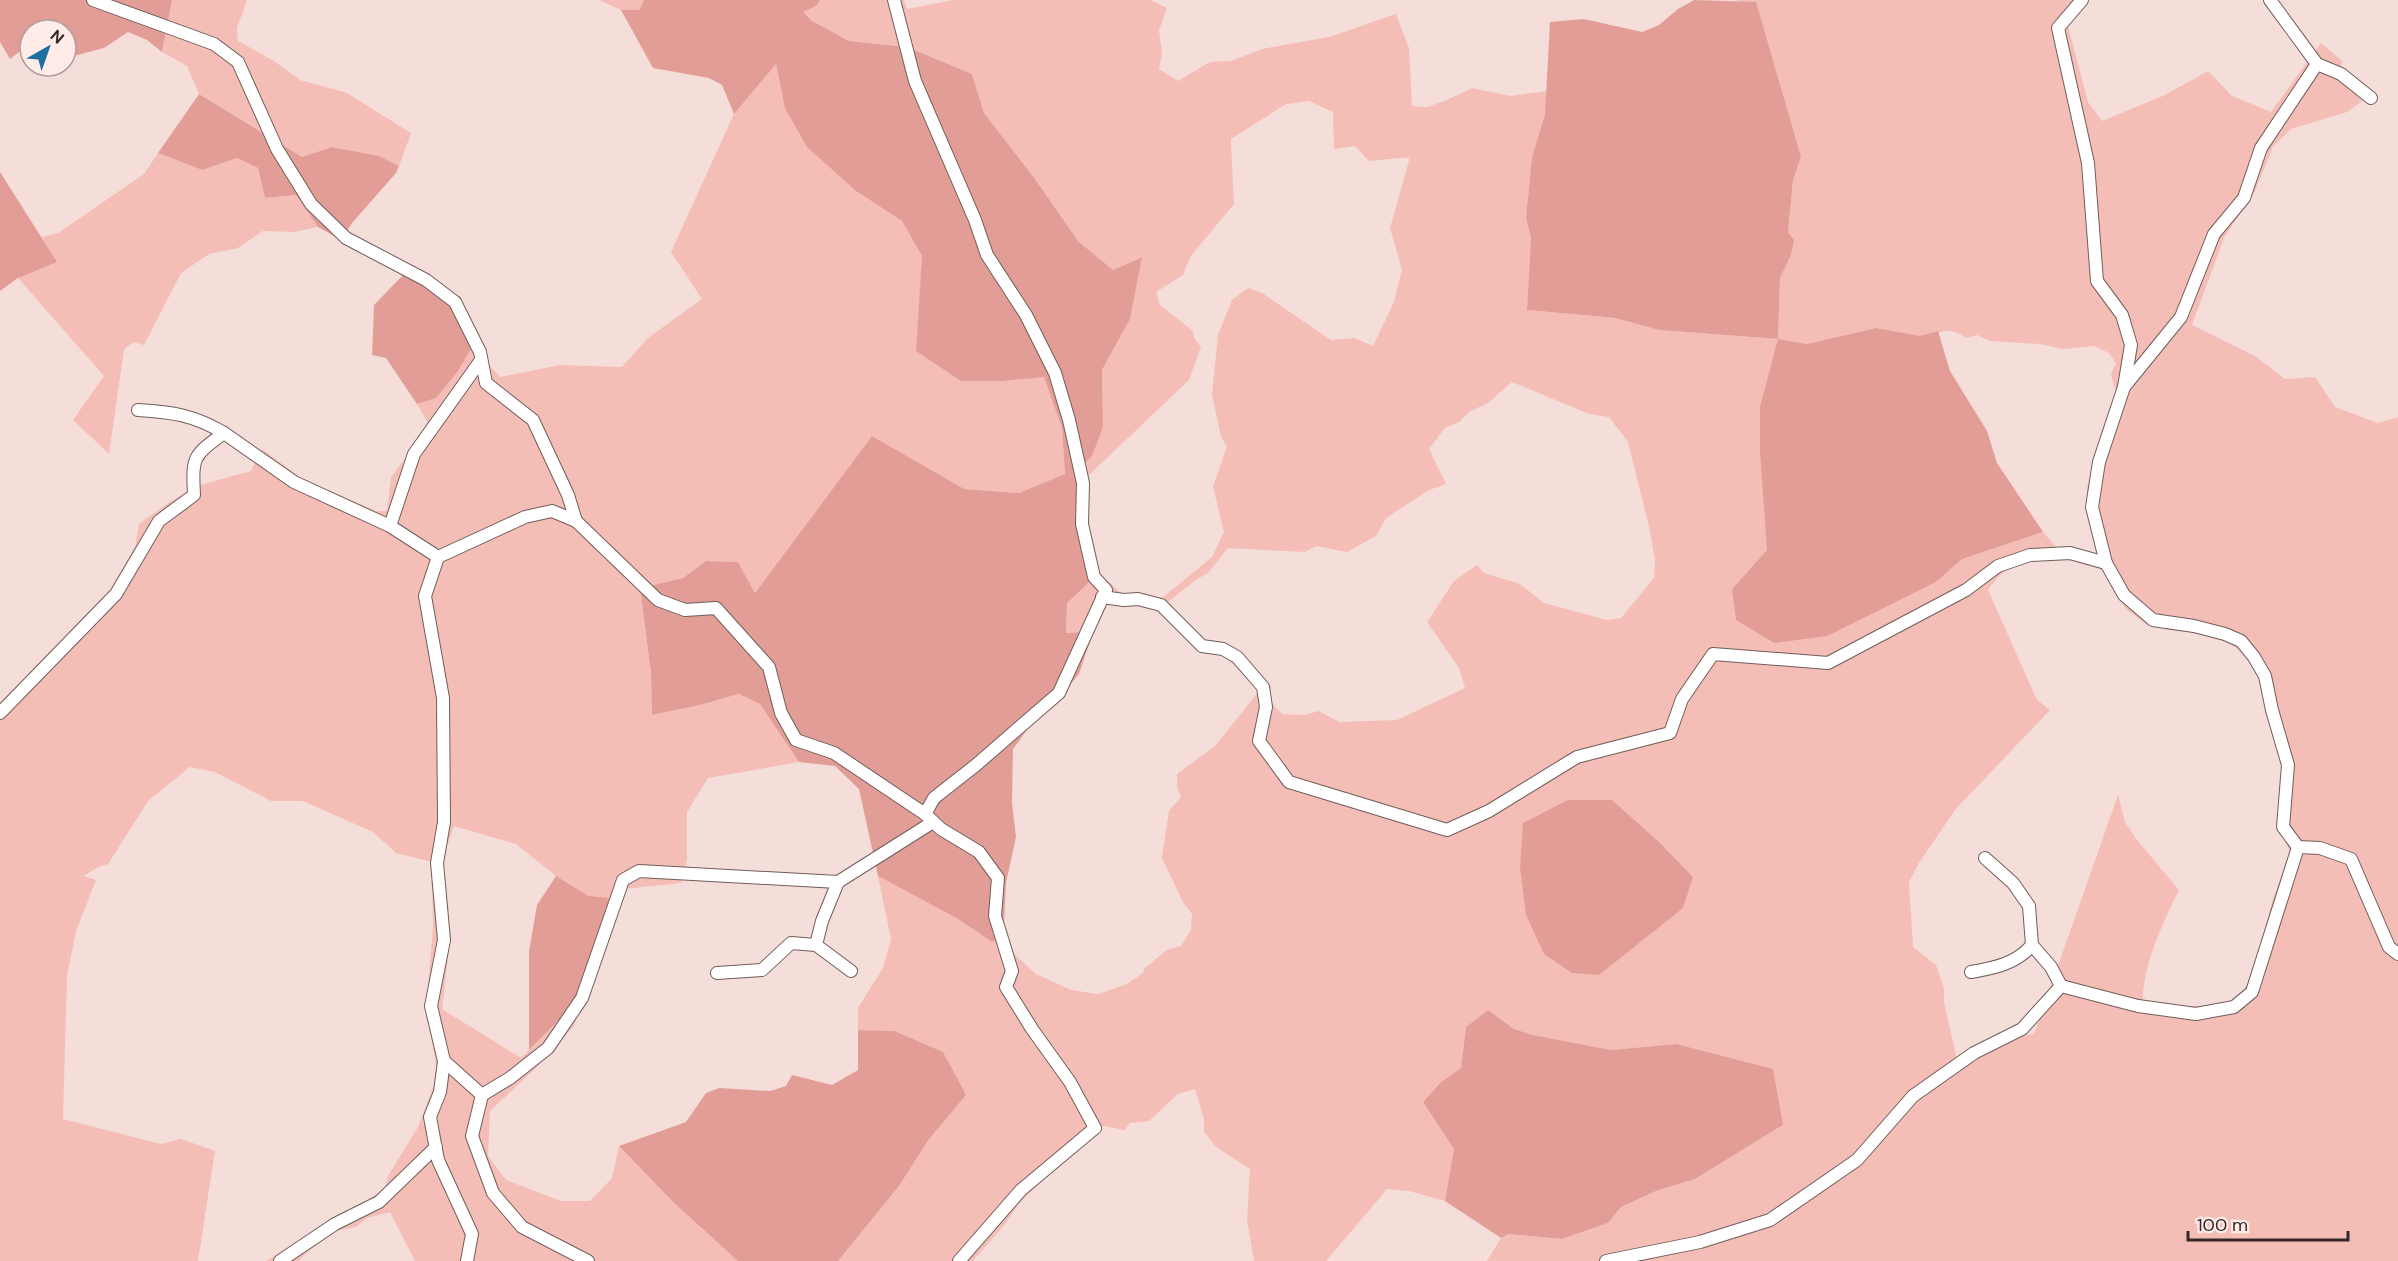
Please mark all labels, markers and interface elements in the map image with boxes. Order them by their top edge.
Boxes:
north arrow [18,18,78,78]
text: N [46,25,69,49]
scale bar [2188,1204,2348,1242]
text: 100 m [2197,1213,2248,1237]

